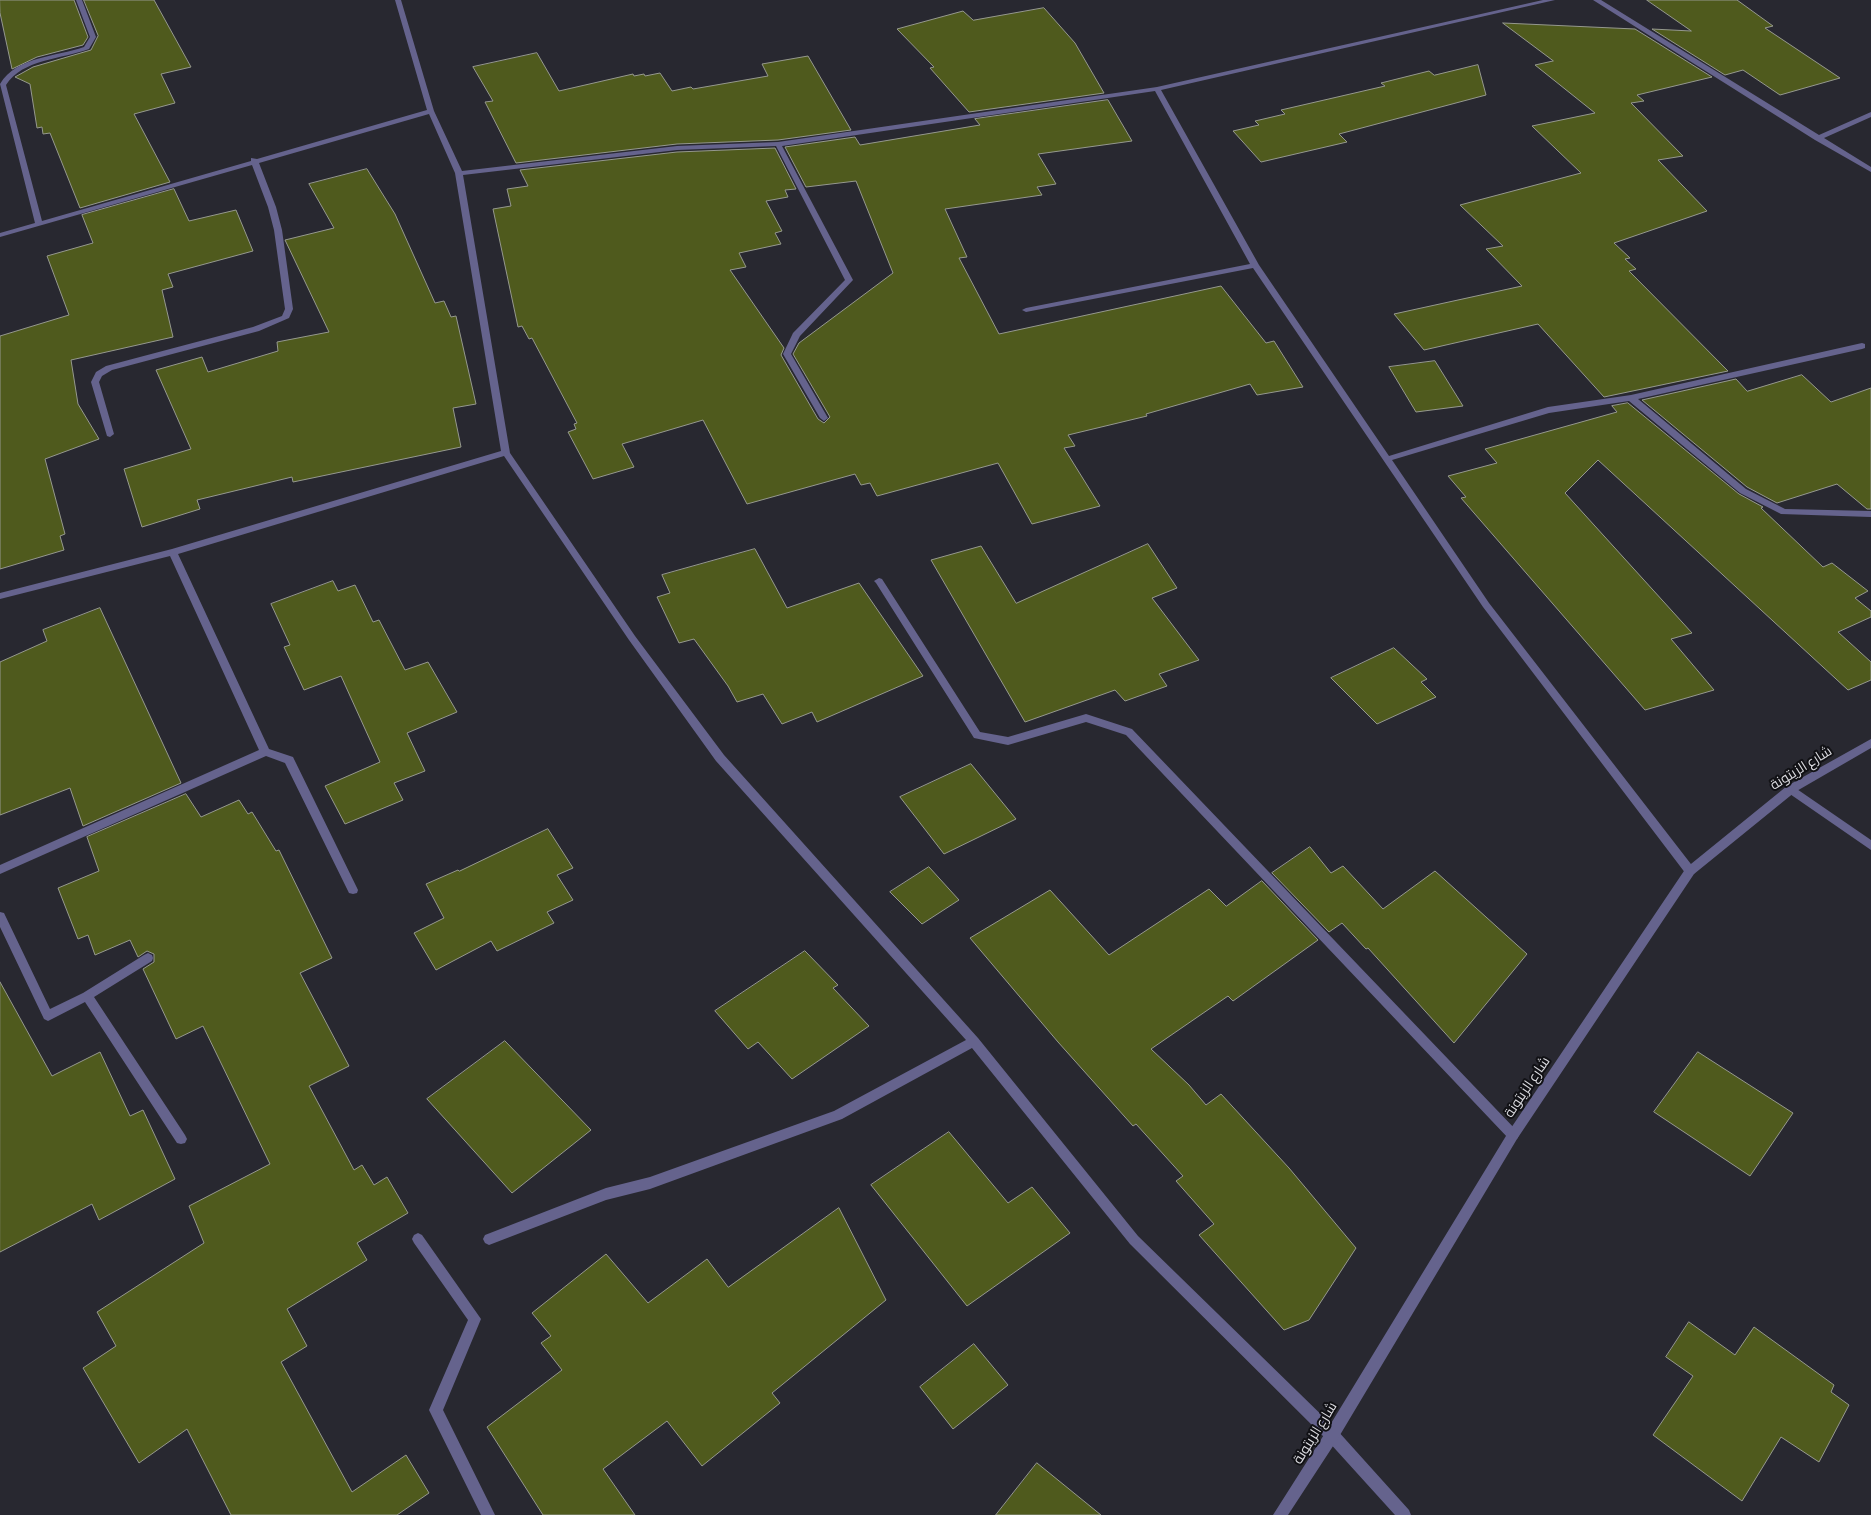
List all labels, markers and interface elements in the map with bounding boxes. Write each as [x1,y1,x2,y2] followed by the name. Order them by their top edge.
[1767,742,1835,794] street label: شارع الزيتونة
[1501,1053,1553,1121] street label: شارع الزيتونة
[1289,1399,1341,1467] street label: شارع الزيتونة

